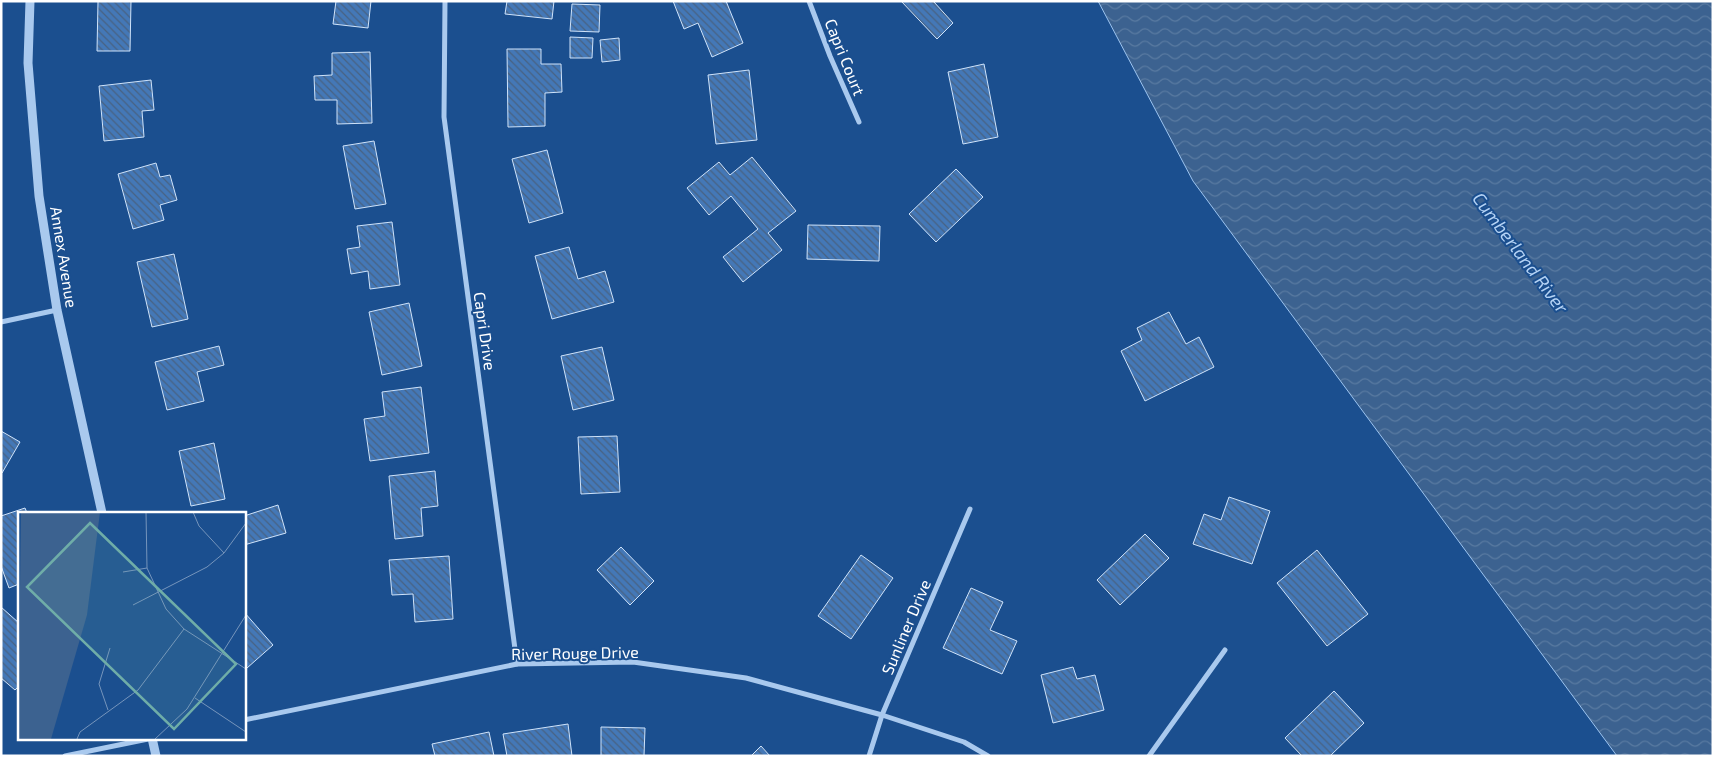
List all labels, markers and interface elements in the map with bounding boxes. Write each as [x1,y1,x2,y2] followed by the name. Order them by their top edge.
[821,16,869,98] street label: Capri Court
[1468,188,1574,318] water label: Cumberland River
[47,205,82,309] street label: Annex Avenue
[471,290,500,371] street label: Capri Drive
[18,512,245,740] inset map
[877,576,934,677] street label: Sunliner Drive
[511,642,639,663] street label: River Rouge Drive

